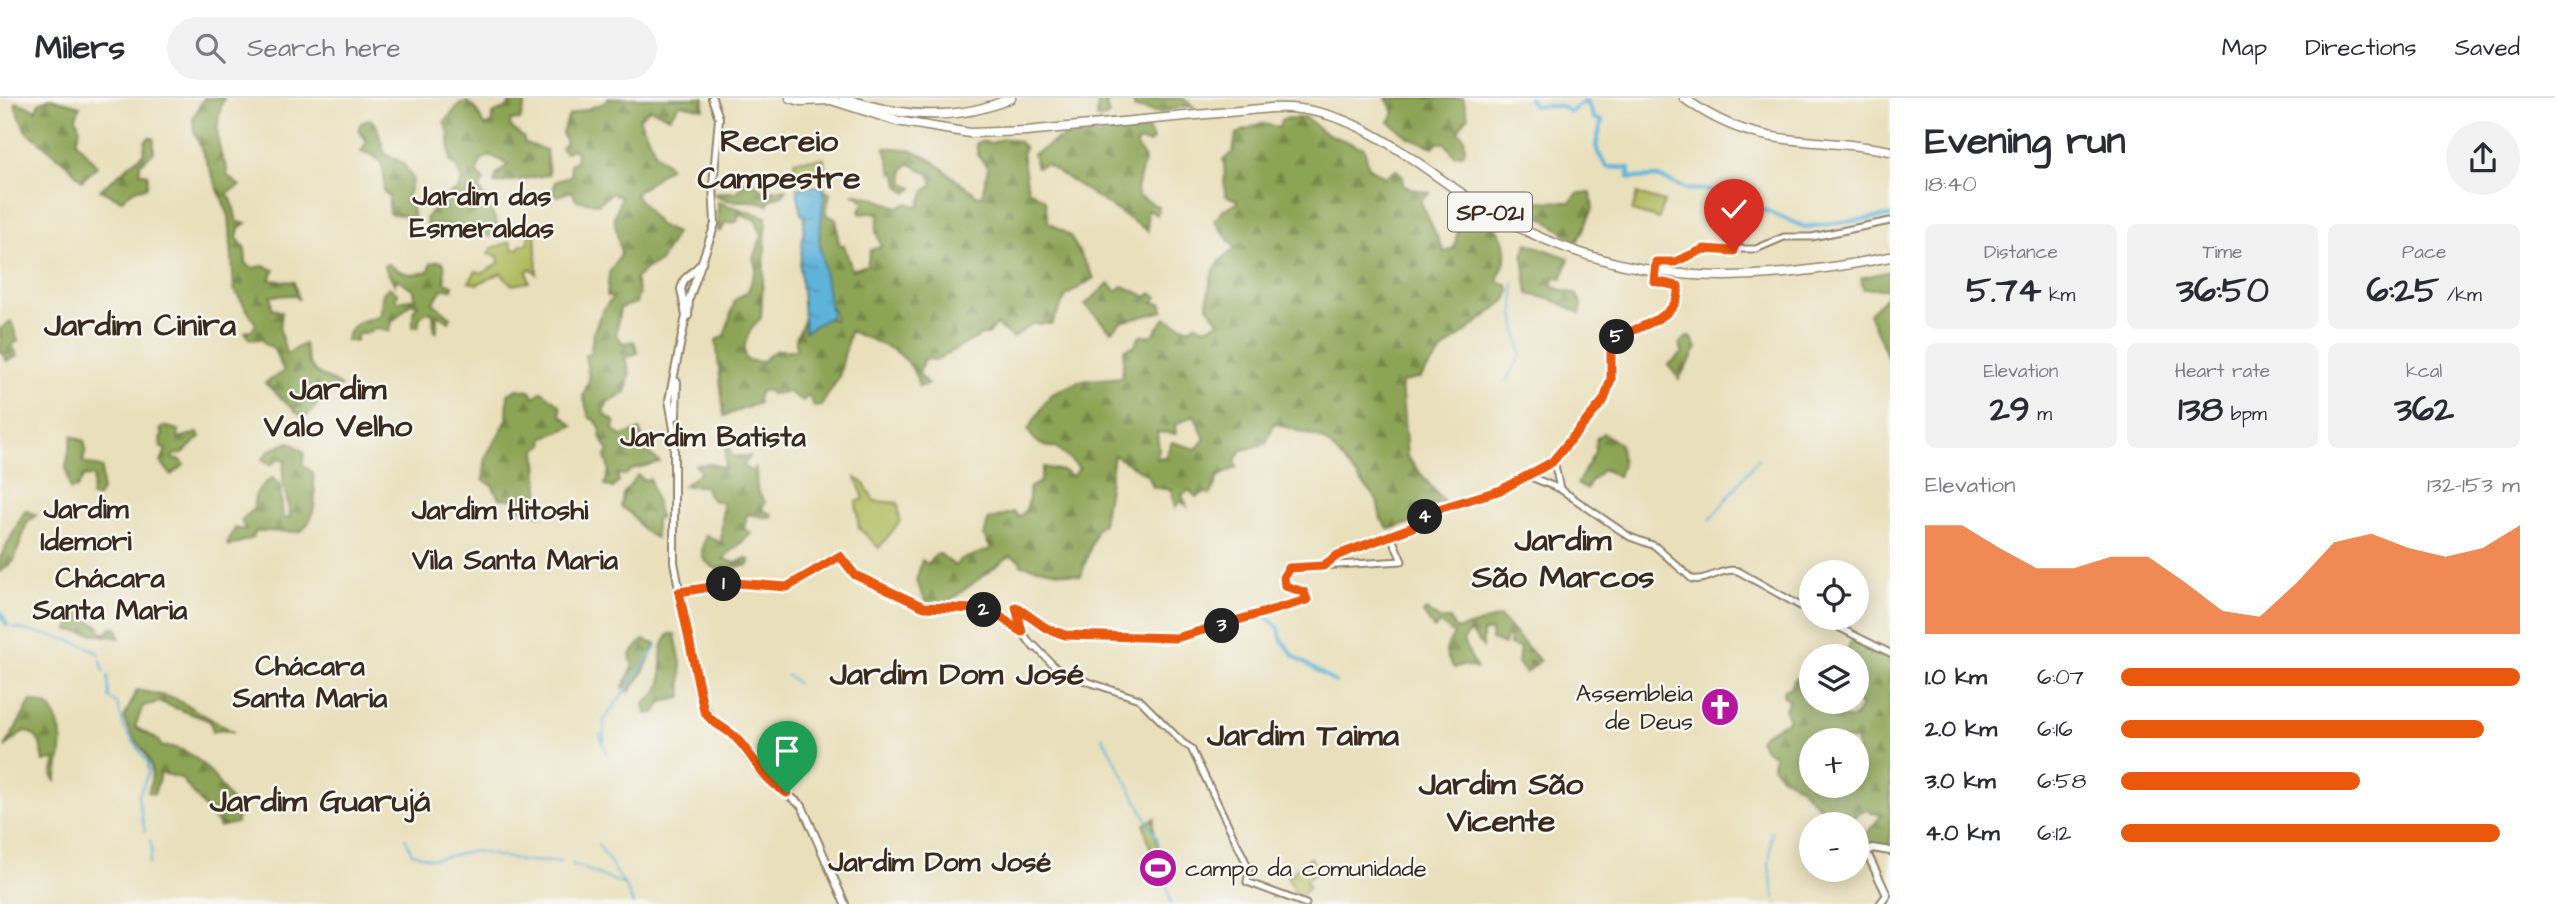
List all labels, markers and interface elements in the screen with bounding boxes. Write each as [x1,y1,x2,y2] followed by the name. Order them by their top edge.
[167,17,657,80] search box
[35,25,125,71] text: Milers
[191,29,229,67] icon: search
[247,30,401,66] text: Search here
[2222,31,2267,65] text: Map
[2305,31,2417,65] text: Directions
[2455,31,2520,65] text: Saved
[1925,116,2126,168] text: Evening run
[698,119,860,201] district label: Recreio Campestre
[2446,121,2520,195] button: share
[1925,168,1977,200] text: 18:40
[410,177,554,248] district label: Jardim das Esmeraldas
[1704,179,1764,251] pin
[1715,190,1753,228] icon: check
[1448,192,1532,232] road number: SP-021
[1984,239,2058,266] text: Distance
[2203,239,2242,266] text: Time
[2402,239,2446,266] text: Pace
[1966,266,2041,315] text: 5.74
[2176,266,2269,315] text: 36:50
[2367,266,2439,315] text: 6:25
[2041,282,2075,309] text: km
[2439,282,2482,309] text: /km
[43,303,237,348] district label: Jardim Cinira
[1600,320,1634,354] pin: 5
[1610,323,1623,350] text: 5
[1983,358,2058,385] text: Elevation
[2175,358,2270,385] text: Heart rate
[2406,358,2442,385] text: kcal
[263,367,413,449] district label: Jardim Valo Velho
[1990,385,2030,434] text: 29
[2178,385,2223,434] text: 138
[2394,385,2454,434] text: 362
[2030,401,2052,428] text: m
[2223,401,2267,428] text: bpm
[619,418,806,457] district label: Jardim Batista
[1925,469,2016,501] text: Elevation
[2427,469,2520,501] text: 132–153 m
[41,490,132,561] district label: Jardim Idemori
[411,491,589,530] district label: Jardim Hitoshi
[1408,500,1442,534] pin: 4
[1418,503,1431,530] text: 4
[1471,518,1654,600] district label: Jardim São Marcos
[411,541,619,580] district label: Vila Santa Maria
[32,559,188,630] district label: Chácara Santa Maria
[1799,560,1869,882] map controls
[1799,560,1869,630] button: locate
[706,566,742,602] pin: 1
[722,570,725,597] text: 1
[967,592,1002,628] pin: 2
[978,596,989,623] text: 2
[1204,608,1240,644] pin: 3
[1217,612,1226,639] text: 3
[1799,644,1869,714] button: layers
[232,647,388,718] district label: Chácara Santa Maria
[829,652,1084,697] district label: Jardim Dom José
[1925,661,1987,693] text: 1.0 km
[2037,661,2084,693] text: 6:07
[1576,677,1693,739] place label: Assembleia de Deus
[1699,686,1741,728] church icon: Assembleia de Deus
[1206,713,1400,758] district label: Jardim Taima
[1925,713,1997,745] text: 2.0 km
[2037,713,2073,745] text: 6:16
[757,721,817,793] pin
[1799,728,1869,798] button: +
[768,732,806,770] icon: arrive
[1418,762,1584,844] district label: Jardim São Vicente
[1925,765,1996,797] text: 3.0 km
[2037,765,2086,797] text: 6:58
[209,779,431,824] district label: Jardim Guarujá
[1799,812,1869,882] button: −
[1925,817,2000,849] text: 4.0 km
[2037,817,2071,849] text: 6:12
[828,843,1051,882] district label: Jardim Dom José
[1137,847,1179,889] sports icon: campo da comunidade
[1185,852,1427,886] place label: campo da comunidade

